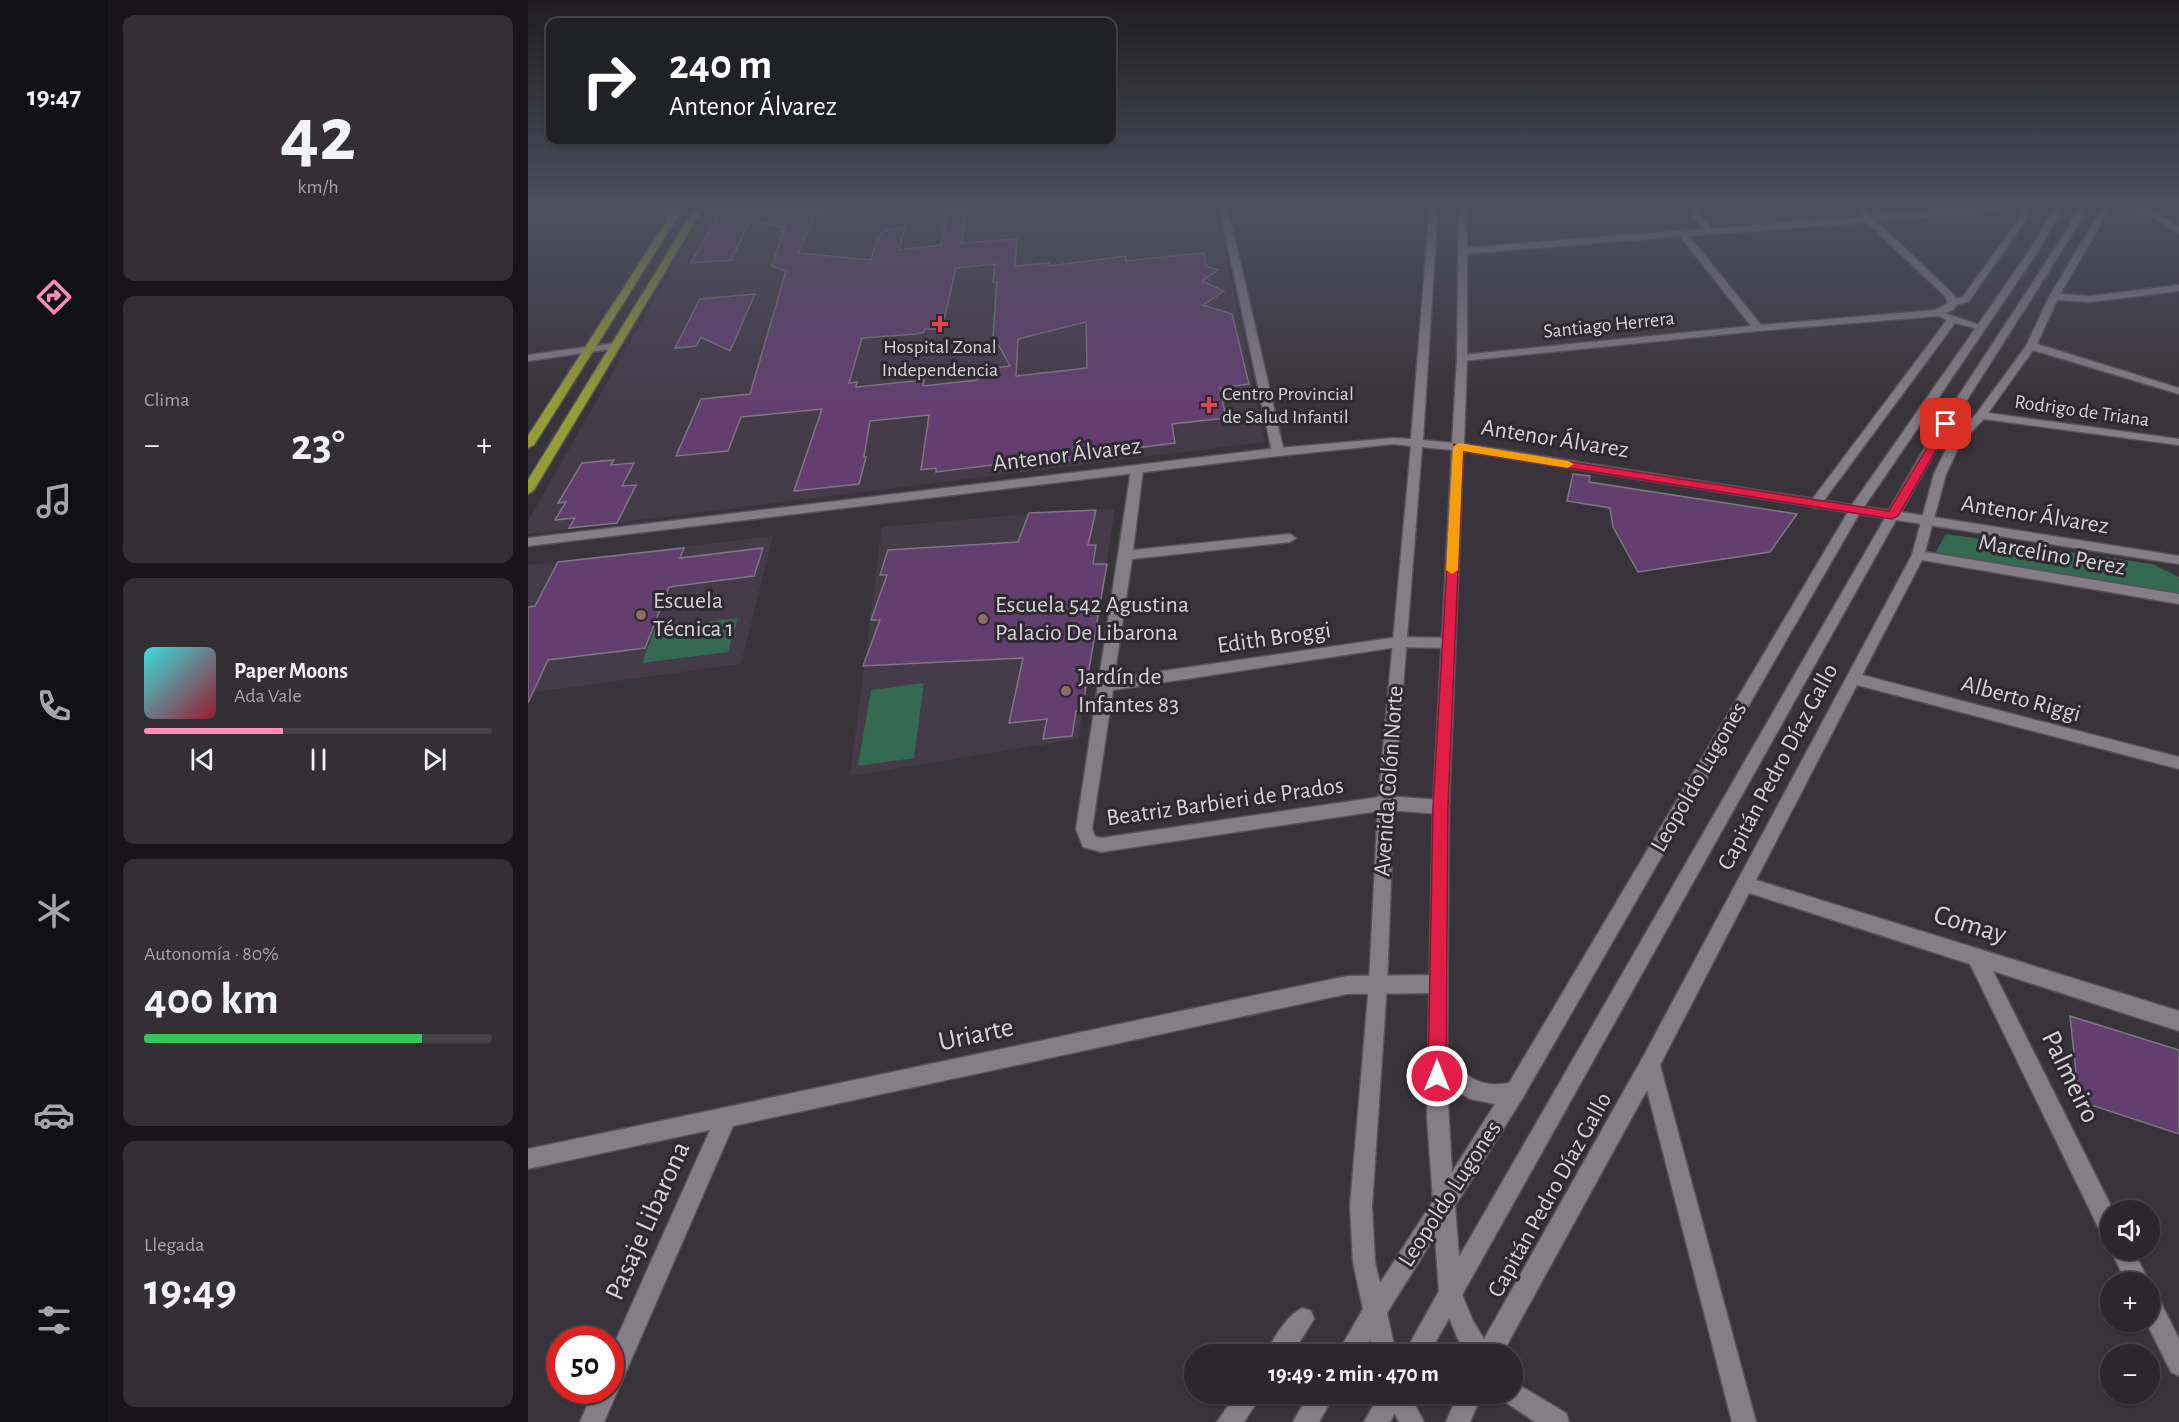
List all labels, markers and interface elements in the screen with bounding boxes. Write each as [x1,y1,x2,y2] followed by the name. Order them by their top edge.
[570,42,648,120] icon: right
[669,44,772,86] text: 240 m
[27,83,81,110] text: 19:47
[669,93,837,120] text: Antenor Álvarez
[280,97,356,175] text: 42
[297,177,339,197] text: km/h
[33,276,75,318] icon: directions
[1542,308,1676,342] street label: Santiago Herrera
[931,315,949,333] marker: Hospital Zonal Independencia
[882,337,998,380] place label: Hospital Zonal Independencia
[1222,384,1354,427] place label: Centro Provincial de Salud Infantil
[144,390,189,410] text: Clima
[2013,392,2151,430] street label: Rodrigo de Triana
[1200,396,1218,414] marker: Centro Provincial de Salud Infantil
[1920,398,1971,449] pin
[1929,407,1962,440] icon: arrive
[1479,414,1631,463] street label: Antenor Álvarez
[291,423,345,468] text: 23°
[144,429,160,462] text: −
[476,429,492,462] text: +
[991,432,1143,476] street label: Antenor Álvarez
[33,480,75,522] icon: music
[1959,490,2111,539] street label: Antenor Álvarez
[1977,530,2127,580] street label: Marcelino Perez
[653,589,734,641] place label: Escuela Técnica 1
[995,593,1189,645] place label: Escuela 542 Agustina Palacio De Libarona
[634,608,648,622] marker: Escuela Técnica 1
[976,612,990,626] marker: Escuela 542 Agustina Palacio De Libarona
[1216,618,1332,658] street label: Edith Broggi
[234,660,348,682] text: Paper Moons
[1713,660,1843,874] street label: Capitán Pedro Díaz Gallo
[1078,665,1179,717] place label: Jardín de Infantes 83
[1959,672,2083,726] street label: Alberto Riggi
[1059,684,1073,698] marker: Jardín de Infantes 83
[33,685,75,727] icon: phone
[1370,685,1408,877] street label: Avenida Colón Norte
[234,686,302,706] text: Ada Vale
[1647,698,1751,856] street label: Leopoldo Lugones
[186,743,219,776] icon: previous
[302,743,335,776] icon: pause
[418,743,451,776] icon: next
[1105,773,1345,831] street label: Beatriz Barbieri de Prados
[33,890,75,932] icon: climate
[1930,901,2010,949] street label: Comay
[144,944,279,964] text: Autonomía · 80%
[144,977,279,1022] text: 400 km
[936,1013,1016,1057] street label: Uriarte
[2036,1027,2104,1127] street label: Palmeiro
[1405,1044,1469,1108] position arrow
[1484,1089,1616,1301] street label: Capitán Pedro Díaz Gallo
[33,1094,75,1136] icon: car
[1394,1117,1506,1271] street label: Leopoldo Lugones
[601,1137,695,1305] street label: Pasaje Libarona
[2100,1200,2160,1404] map controls
[2100,1200,2160,1260] button: sound
[144,1235,205,1255] text: Llegada
[144,1268,237,1313] text: 19:49
[2100,1272,2160,1332] button: +
[33,1299,75,1341] icon: filters
[546,1326,624,1404] speed limit sign: 50
[2100,1344,2160,1404] button: −
[1268,1363,1439,1385] text: 19:49 · 2 min · 470 m

